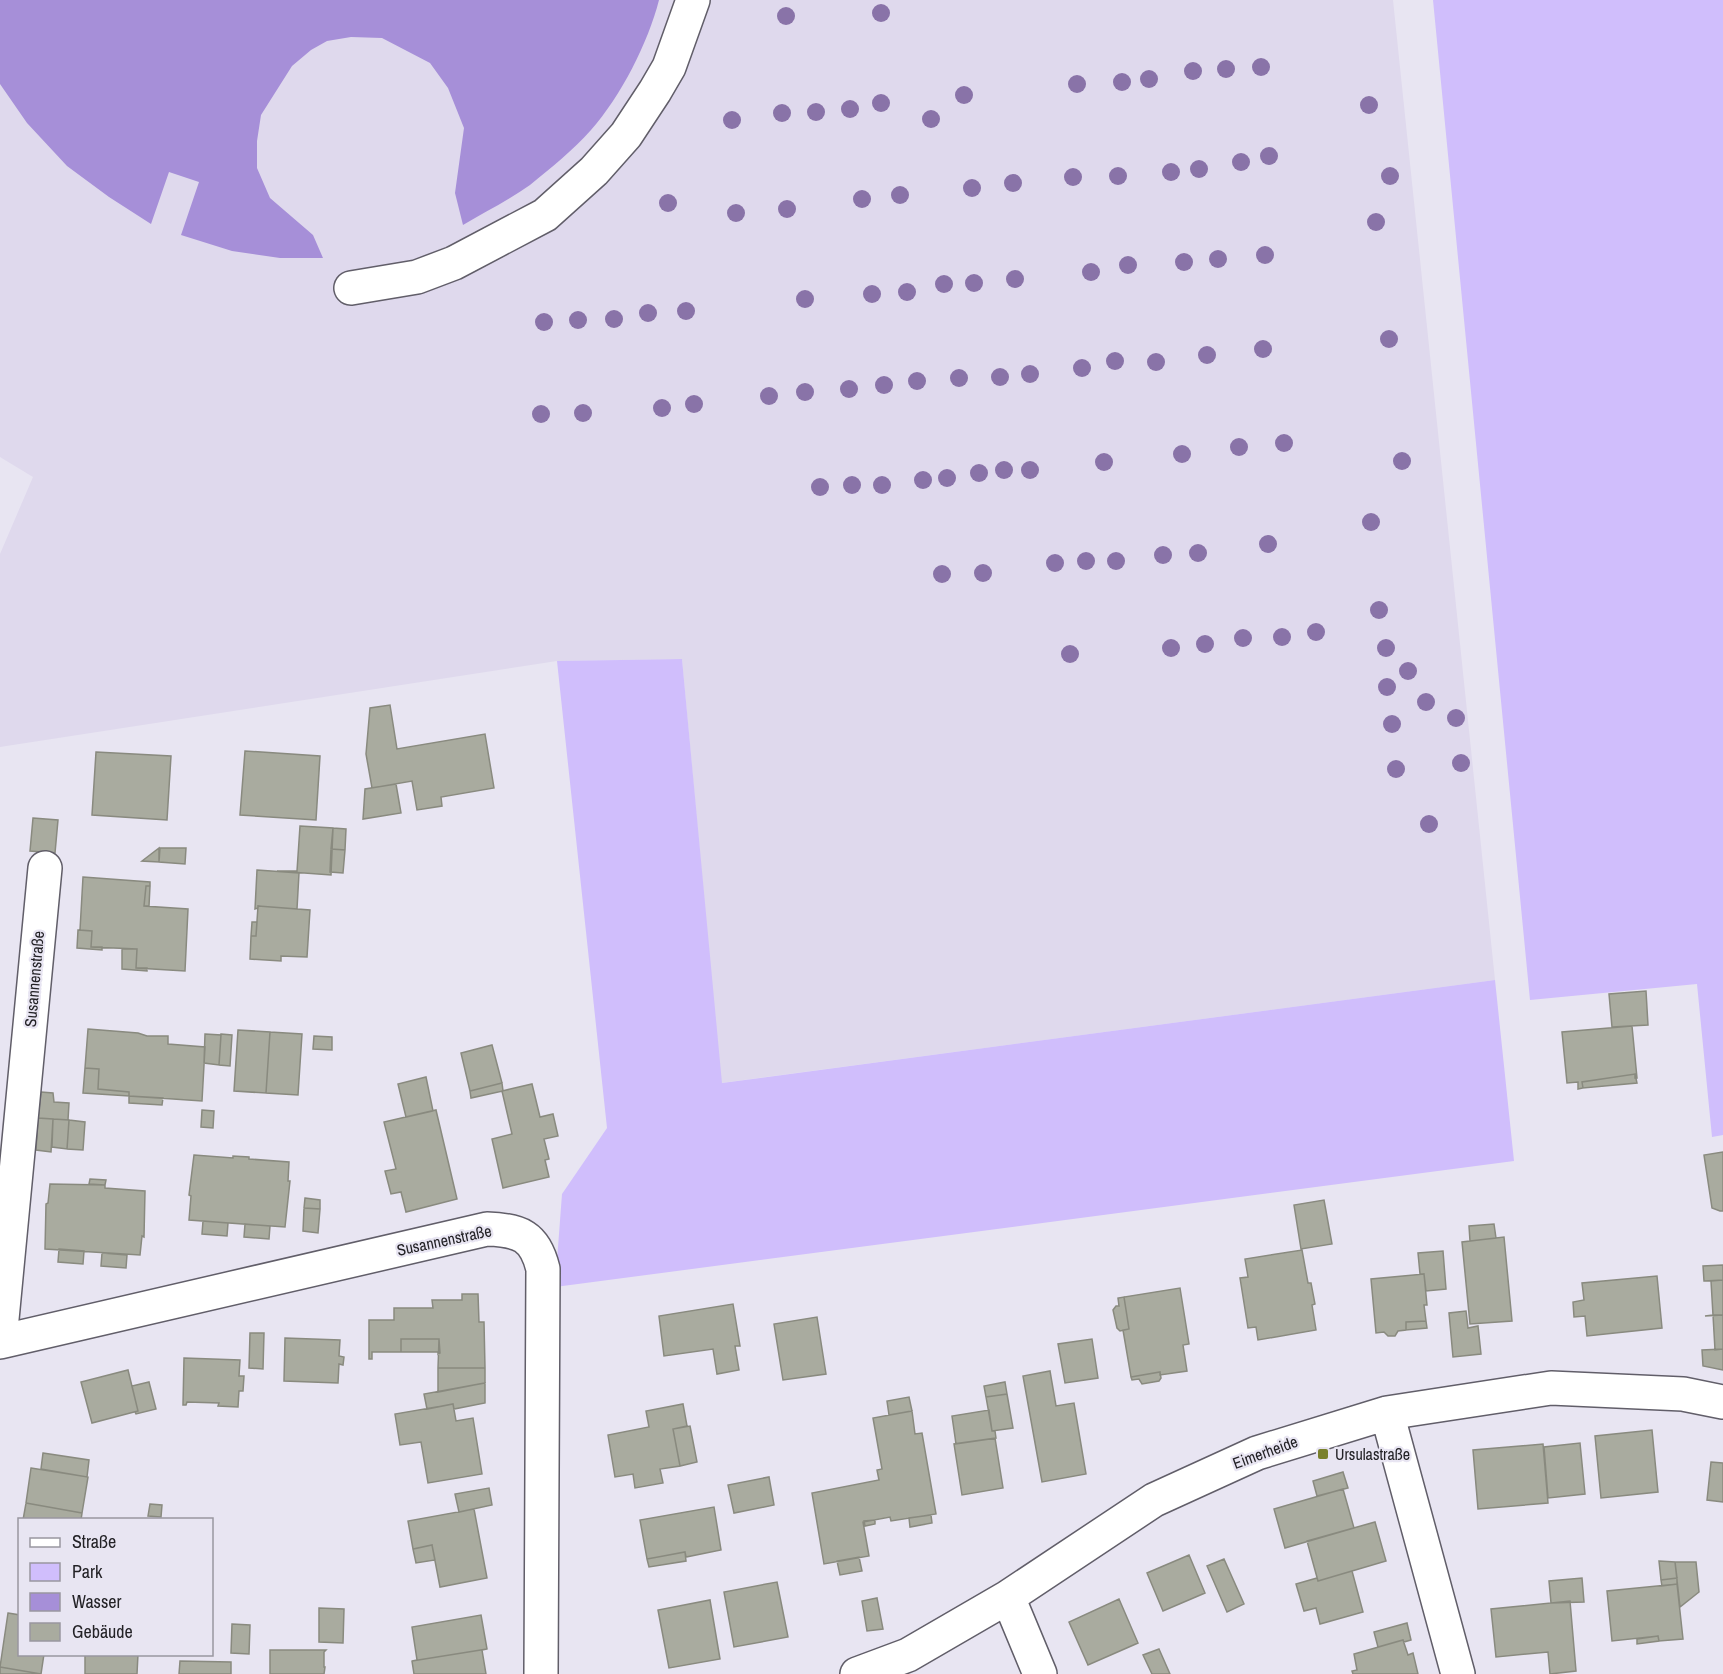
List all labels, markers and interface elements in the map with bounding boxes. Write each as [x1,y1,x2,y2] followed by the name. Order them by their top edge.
[19,930,49,1028] street label: Susannenstraße
[395,1219,493,1261] street label: Susannenstraße
[1229,1430,1301,1474] street label: Eimerheide
[1335,1443,1410,1465] place label: Ursulastraße
[1316,1447,1330,1461] marker: Ursulastraße
[18,1518,213,1656] legend
[72,1529,116,1554] text: Straße
[72,1559,103,1584] text: Park
[72,1589,122,1614] text: Wasser
[72,1619,133,1644] text: Gebäude

